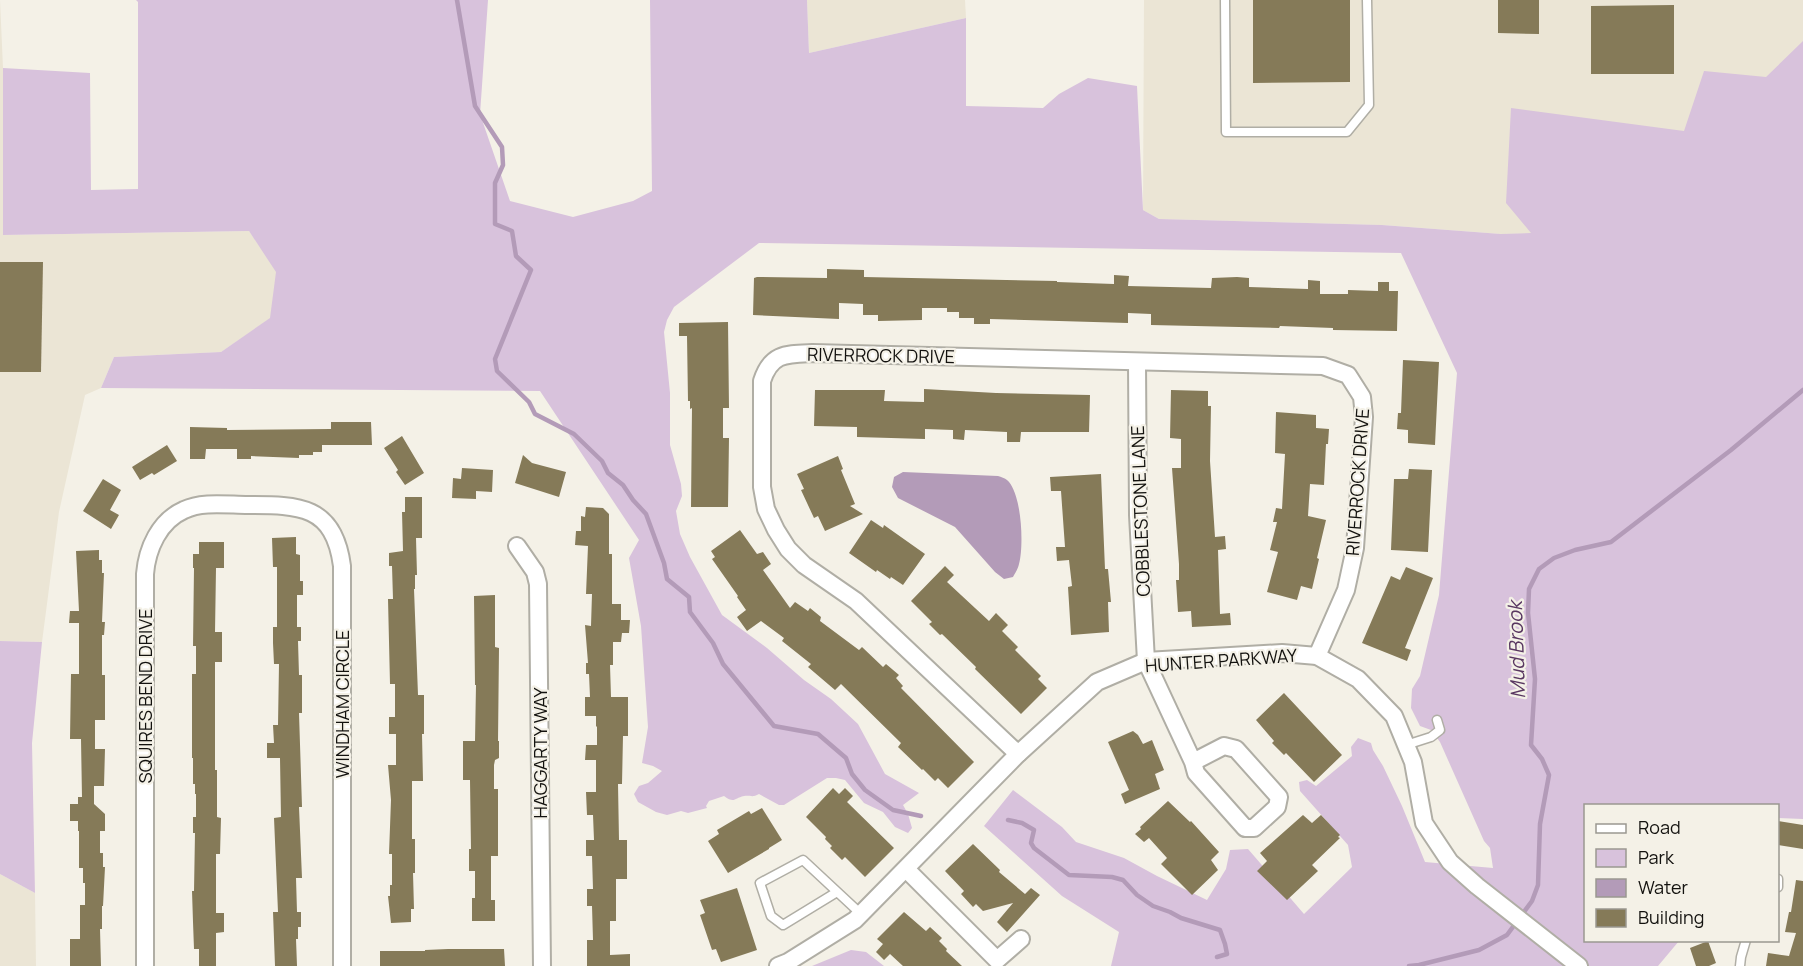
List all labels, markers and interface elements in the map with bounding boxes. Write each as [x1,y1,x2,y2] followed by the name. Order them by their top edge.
[807,342,955,368] street label: RIVERROCK DRIVE
[1340,407,1374,557] street label: RIVERROCK DRIVE
[1125,425,1155,597] street label: COBBLESTONE LANE
[1501,598,1531,699] water label: Mud Brook
[133,609,157,783] street label: SQUIRES BEND DRIVE
[330,630,354,778] street label: WINDHAM CIRCLE
[1144,643,1299,677] street label: HUNTER PARKWAY
[528,686,552,819] street label: HAGGARTY WAY
[1584,804,1779,942] legend
[1638,815,1681,839] text: Road
[1638,845,1675,869] text: Park
[1638,875,1688,899] text: Water
[1638,905,1704,929] text: Building

